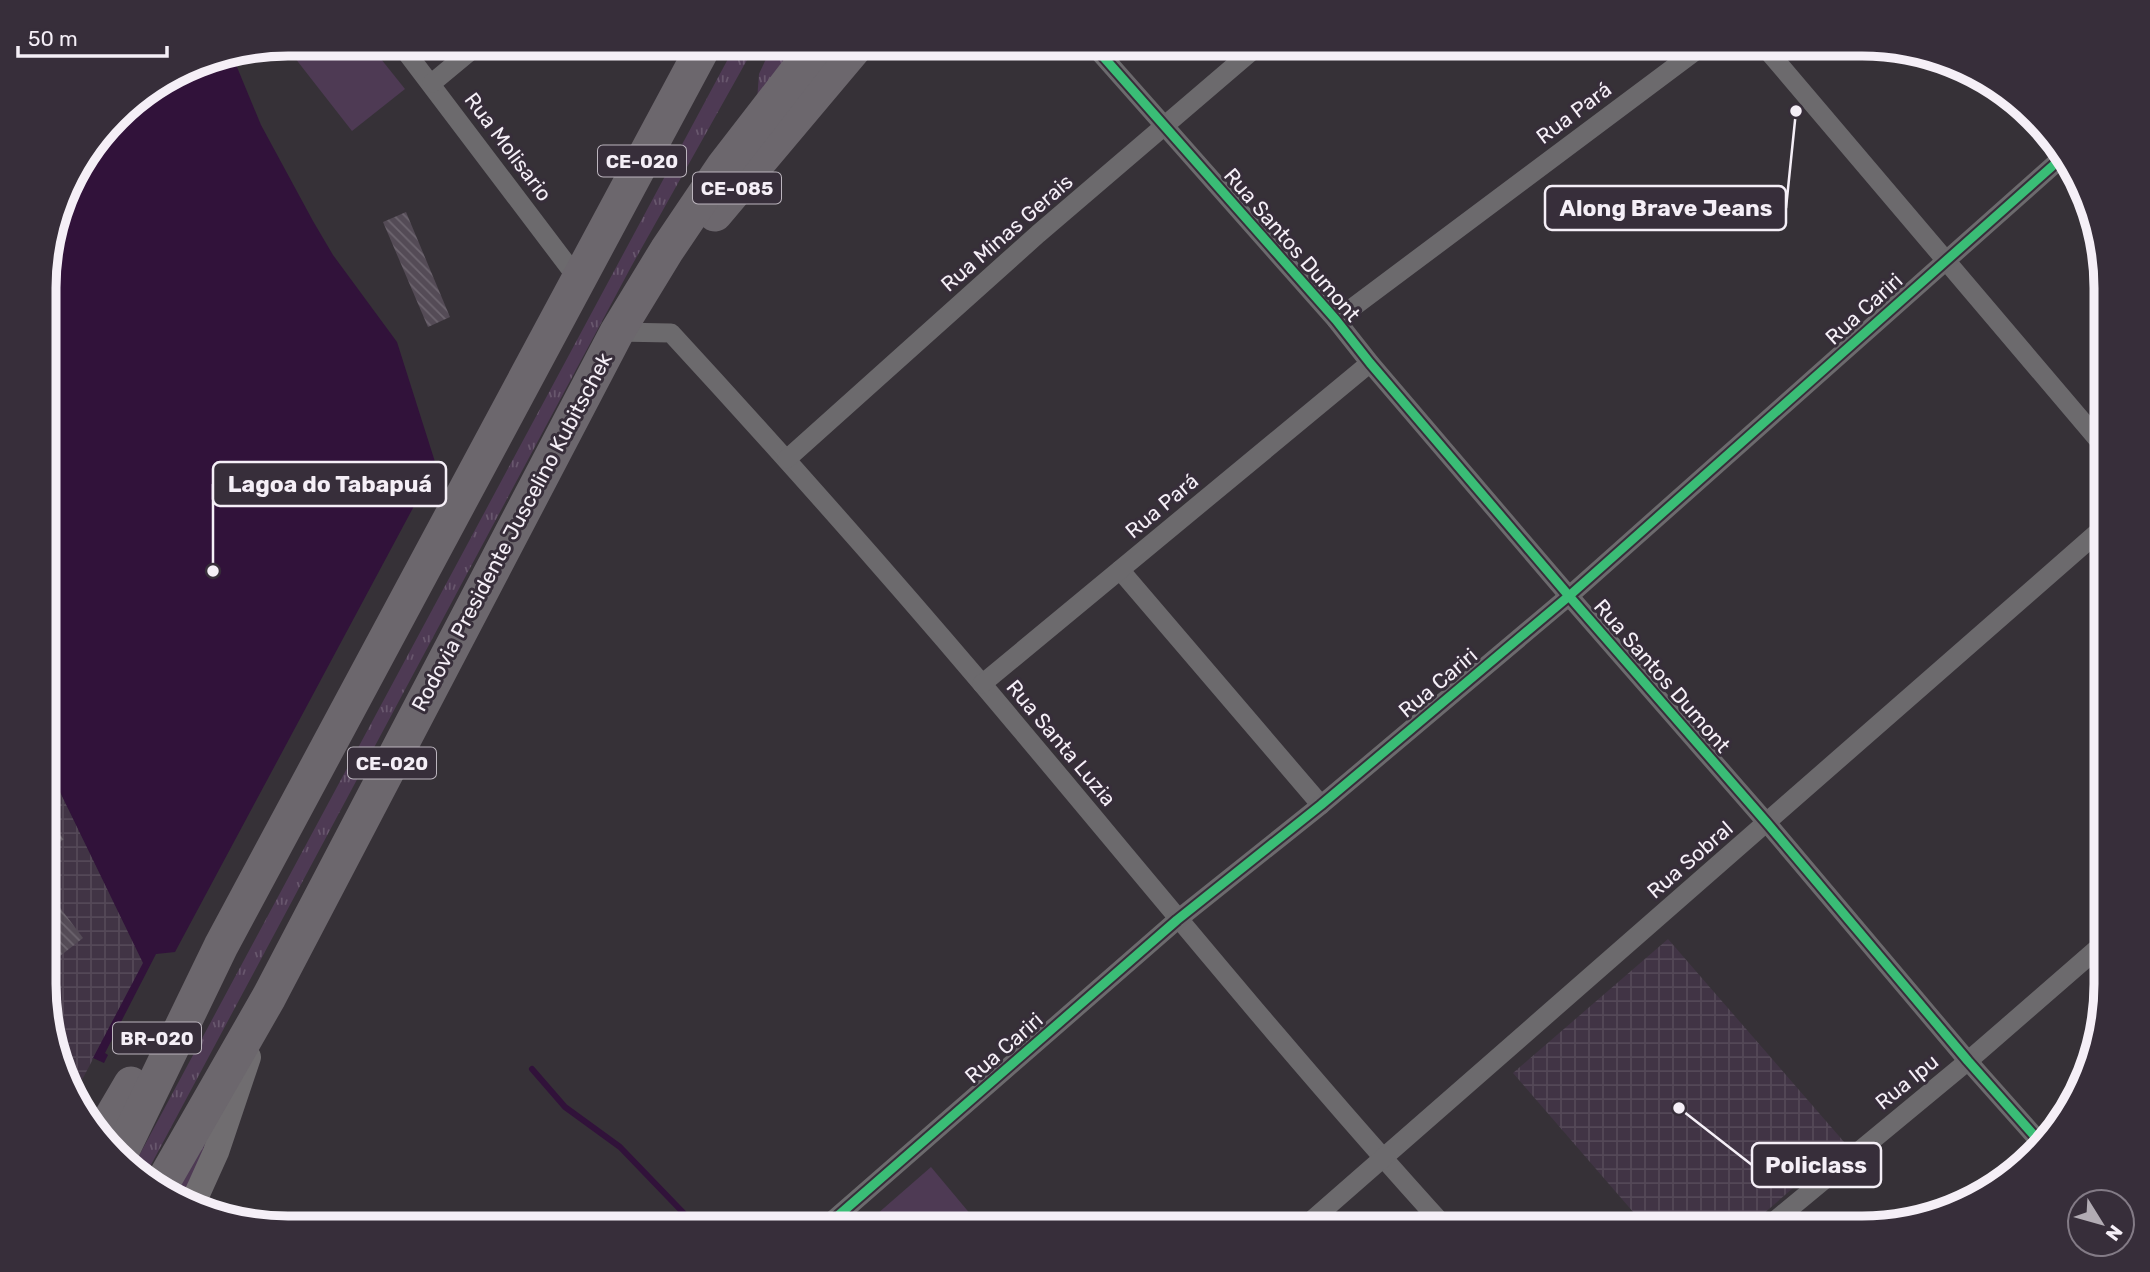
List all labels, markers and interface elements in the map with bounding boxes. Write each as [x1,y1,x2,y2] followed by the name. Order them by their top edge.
[18,14,166,58] scale bar
[28,26,78,51] text: 50 m
[1531,76,1616,149] street label: Rua Pará
[459,87,557,206] street label: Rua Molisario
[598,146,686,176] road number: CE-020
[1219,163,1366,326] street label: Rua Santos Dumont
[936,169,1078,297] street label: Rua Minas Gerais
[693,172,781,204] road number: CE-085
[1545,186,1786,230] callout: Along Brave Jeans
[1560,194,1773,222] text: Along Brave Jeans
[1820,268,1907,350] street label: Rua Cariri
[406,348,617,715] street label: Rodovia Presidente Juscelino Kubitschek
[213,462,446,506] callout: Lagoa do Tabapuá
[1120,468,1203,543] street label: Rua Pará
[228,470,432,498] text: Lagoa do Tabapuá
[1589,594,1736,757] street label: Rua Santos Dumont
[1393,643,1482,723] street label: Rua Cariri
[1001,675,1121,811] street label: Rua Santa Luzia
[348,748,436,778] road number: CE-020
[1642,816,1738,904] street label: Rua Sobral
[960,1007,1048,1088] street label: Rua Cariri
[113,1022,201,1054] road number: BR-020
[1870,1049,1943,1115] street label: Rua Ipu
[1752,1143,1881,1187] callout: Policlass
[1765,1151,1867,1179] text: Policlass
[2066,1188,2136,1258] north arrow
[2101,1221,2127,1245] text: N

